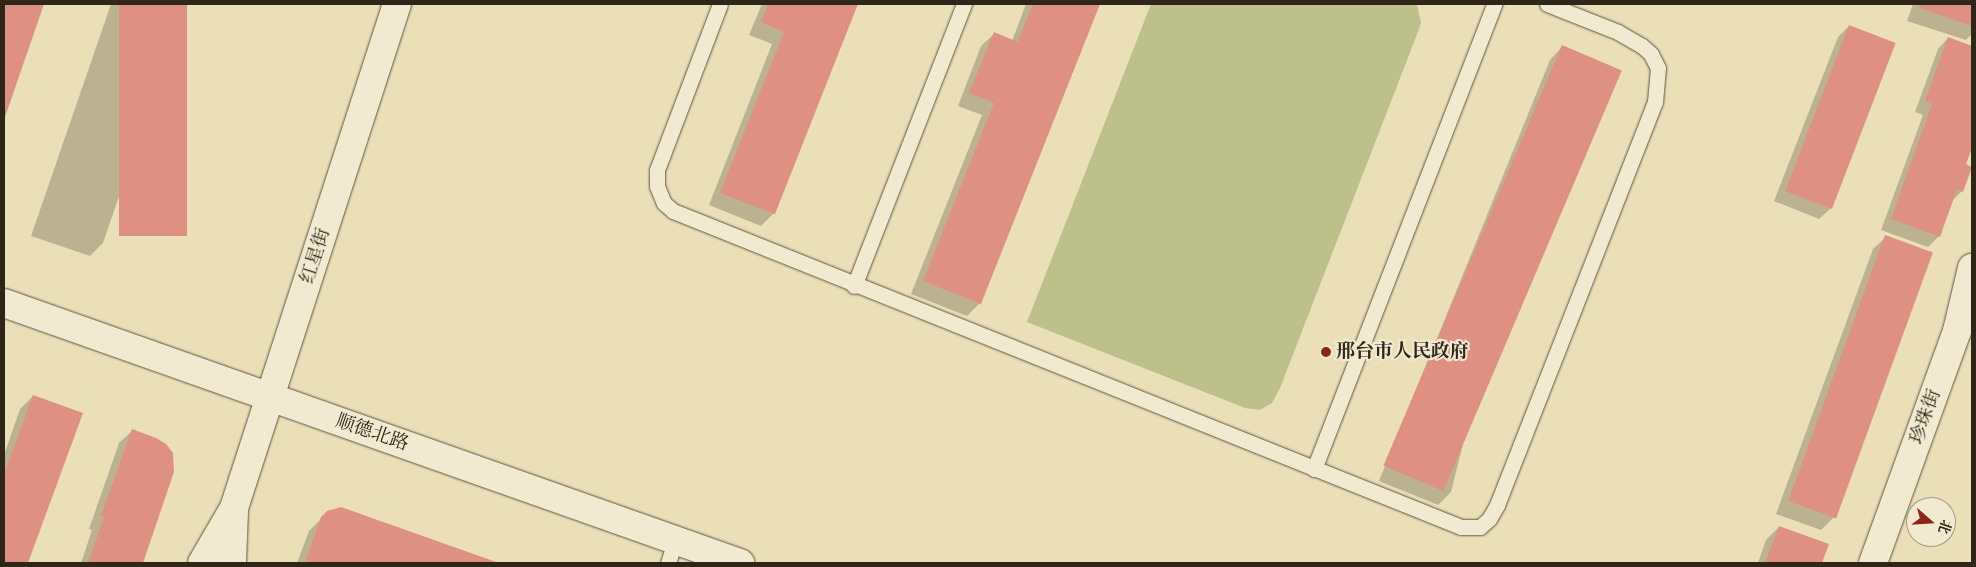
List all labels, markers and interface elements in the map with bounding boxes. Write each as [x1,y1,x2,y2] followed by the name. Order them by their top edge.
[296,225,336,287] street label: 红星街
[1336,341,1469,363] place label: 邢台市人民政府
[1320,346,1332,358] marker: 邢台市人民政府
[1906,386,1946,448] street label: 珍珠街
[332,410,412,456] street label: 顺德北路
[1906,497,1956,547] north arrow
[1933,517,1955,536] text: 北

